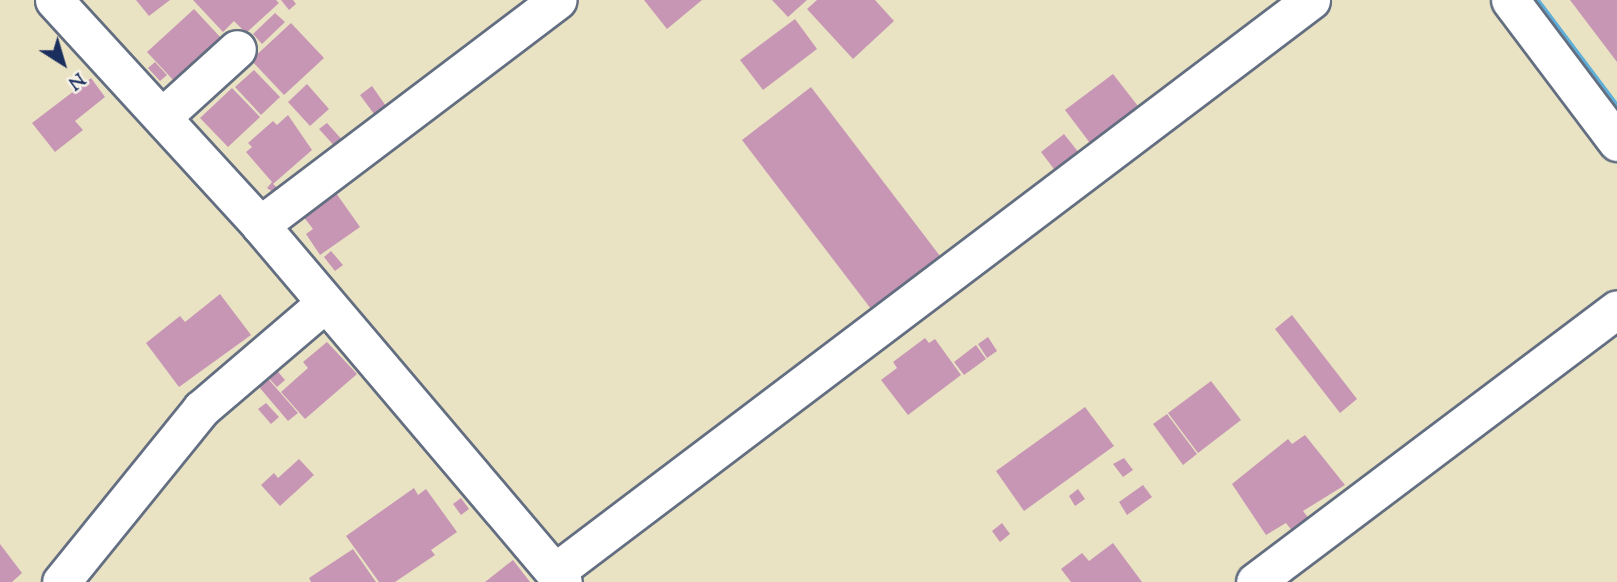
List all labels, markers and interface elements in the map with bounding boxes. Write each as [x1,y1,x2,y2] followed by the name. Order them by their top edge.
[28,28,98,98] north arrow
[62,65,90,96] text: N

